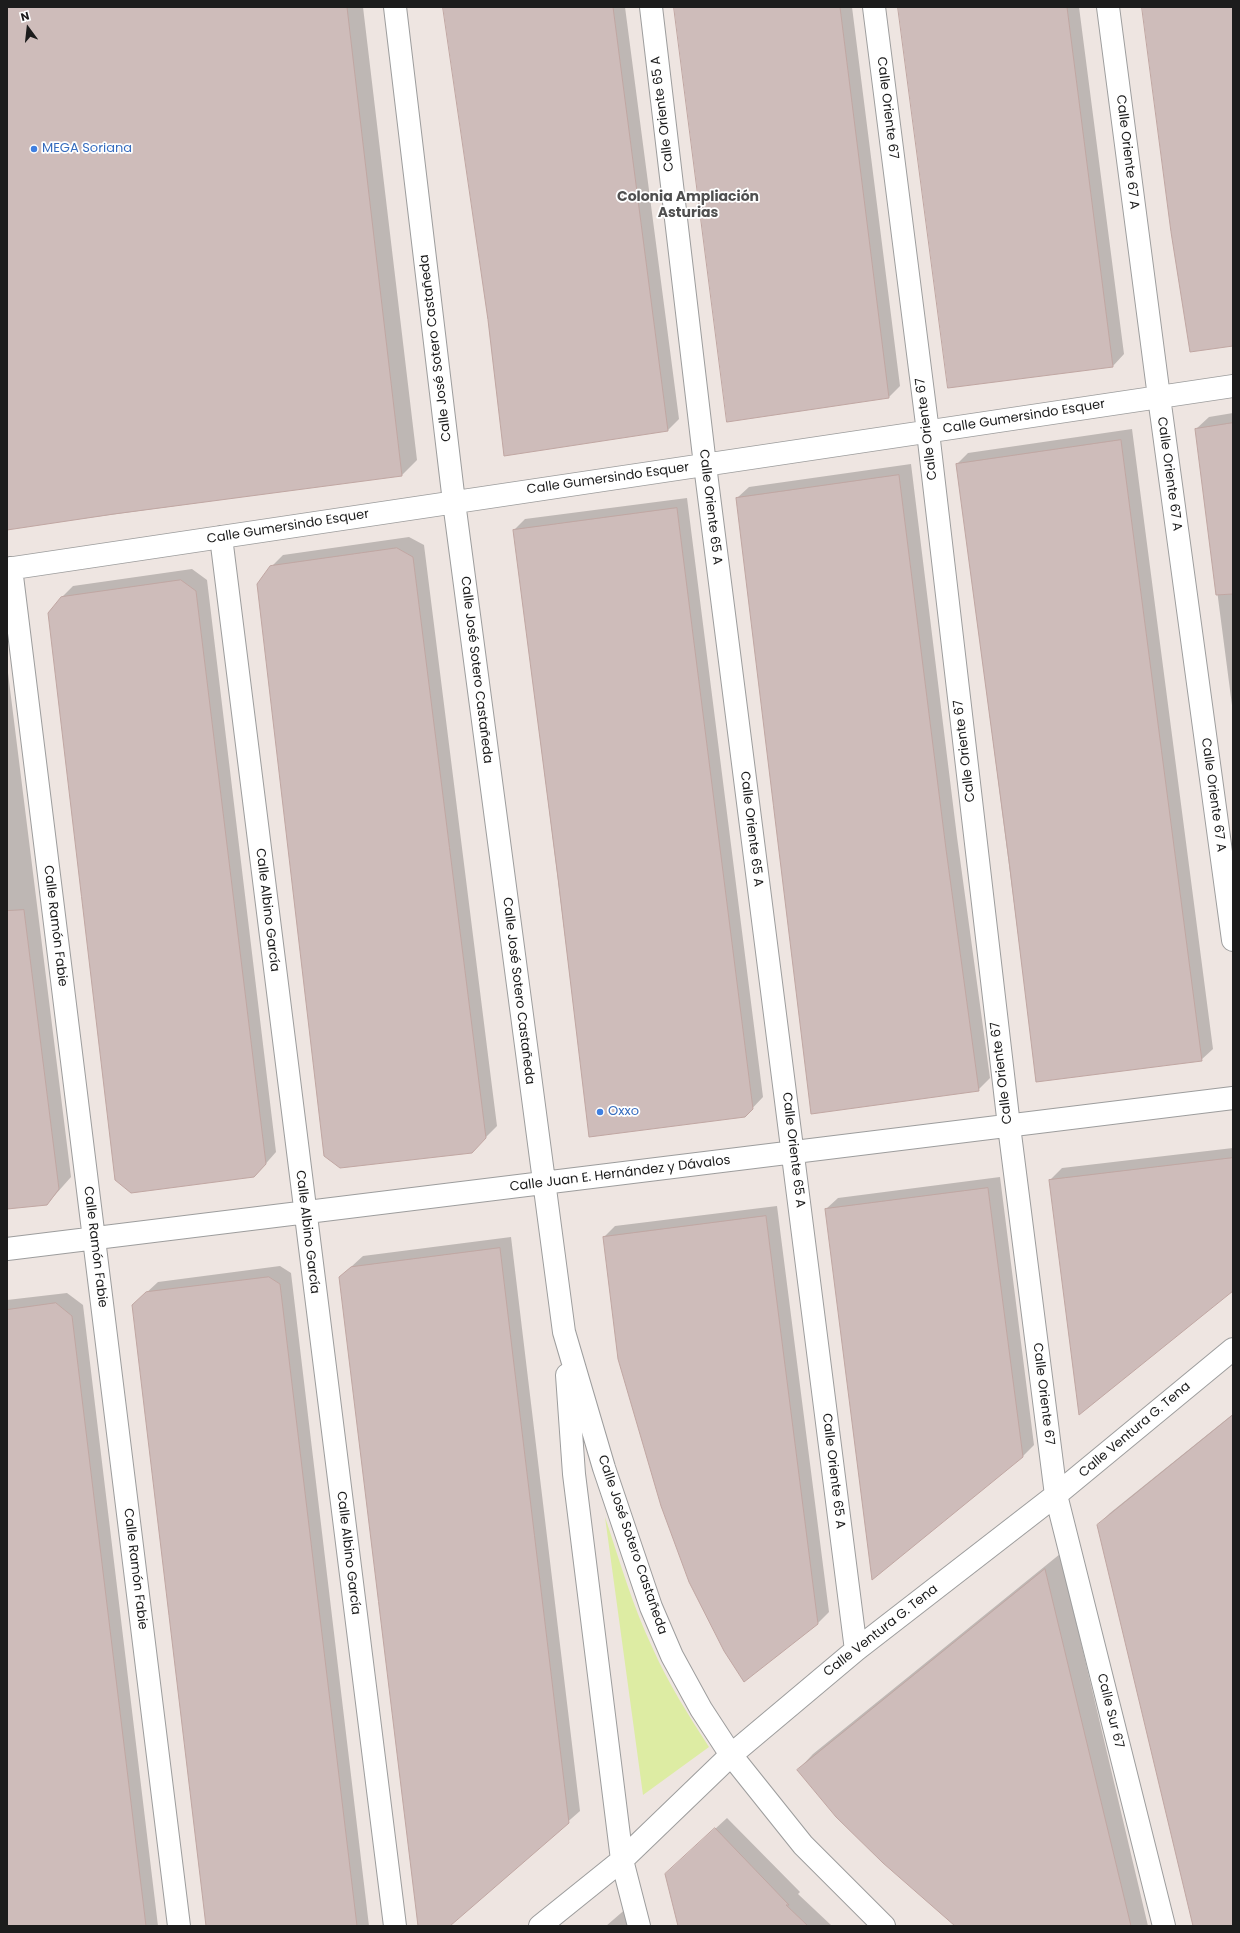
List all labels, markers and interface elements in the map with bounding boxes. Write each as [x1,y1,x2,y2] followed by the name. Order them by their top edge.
[8,8,48,48] north arrow
[19,8,31,25] text: N
[648,55,678,173] street label: Calle Oriente 65 A
[873,56,901,160] street label: Calle Oriente 67
[1112,94,1142,210] street label: Calle Oriente 67 A
[42,141,132,157] place label: MEGA Soriana
[29,144,39,154] marker: MEGA Soriana
[617,189,759,222] district label: Colonia Ampliación Asturias
[417,253,455,443] street label: Calle José Sotero Castañeda
[913,377,941,481] street label: Calle Oriente 67
[942,396,1106,438] street label: Calle Gumersindo Esquer
[1153,416,1185,532] street label: Calle Oriente 67 A
[695,448,725,566] street label: Calle Oriente 65 A
[526,460,690,498] street label: Calle Gumersindo Esquer
[206,506,370,548] street label: Calle Gumersindo Esquer
[457,575,495,765] street label: Calle José Sotero Castañeda
[951,699,979,803] street label: Calle Oriente 67
[1197,737,1229,853] street label: Calle Oriente 67 A
[736,770,766,888] street label: Calle Oriente 65 A
[252,847,282,973] street label: Calle Albino García
[40,864,70,988] street label: Calle Ramón Fabie
[499,896,537,1086] street label: Calle José Sotero Castañeda
[988,1021,1016,1125] street label: Calle Oriente 67
[778,1091,808,1209] street label: Calle Oriente 65 A
[608,1104,639,1120] place label: Oxxo
[595,1107,605,1117] marker: Oxxo
[509,1153,731,1195] street label: Calle Juan E. Hernández y Dávalos
[292,1169,322,1295] street label: Calle Albino García
[80,1185,110,1309] street label: Calle Ramón Fabie
[1029,1342,1057,1446] street label: Calle Oriente 67
[1076,1379,1194,1481] street label: Calle Ventura G. Tena
[818,1412,848,1530] street label: Calle Oriente 65 A
[594,1453,670,1637] street label: Calle José Sotero Castañeda
[333,1490,363,1616] street label: Calle Albino García
[120,1507,150,1631] street label: Calle Ramón Fabie
[821,1582,941,1680] street label: Calle Ventura G. Tena
[1093,1672,1127,1750] street label: Calle Sur 67

